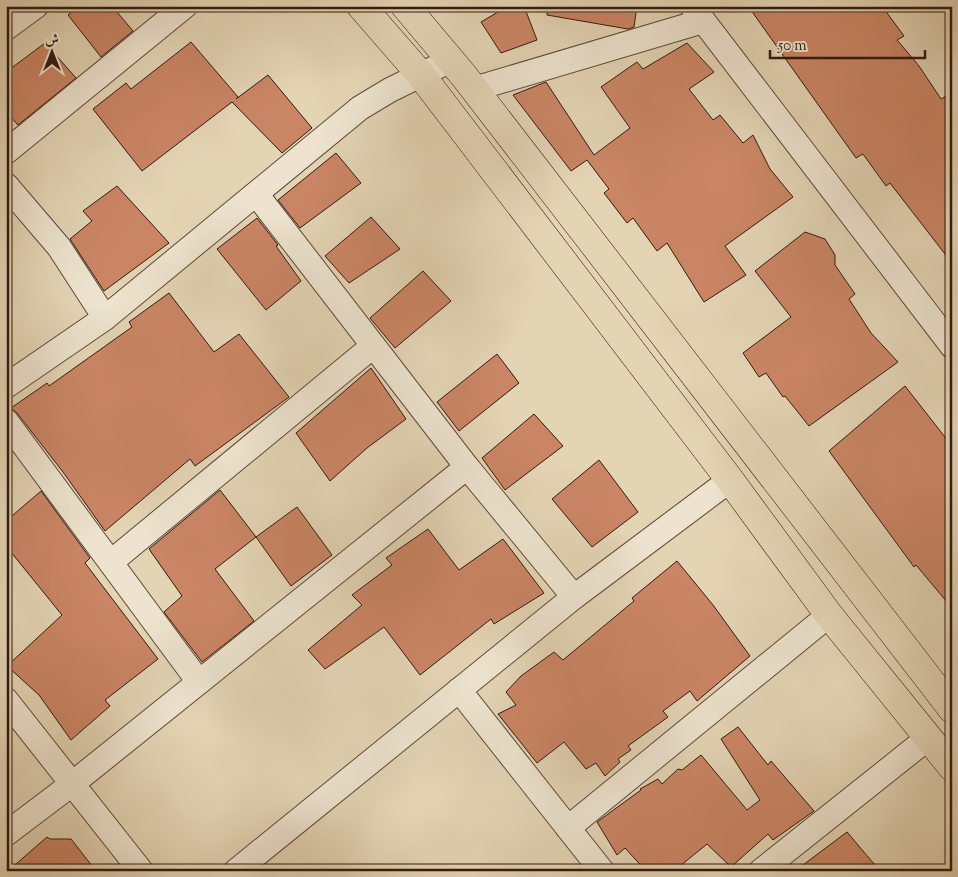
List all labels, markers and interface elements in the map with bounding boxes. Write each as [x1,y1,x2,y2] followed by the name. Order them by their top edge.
[28,28,78,78] north arrow
[770,28,926,60] scale bar
[45,31,59,51] text: ش
[777,36,807,57] text: 50 m

